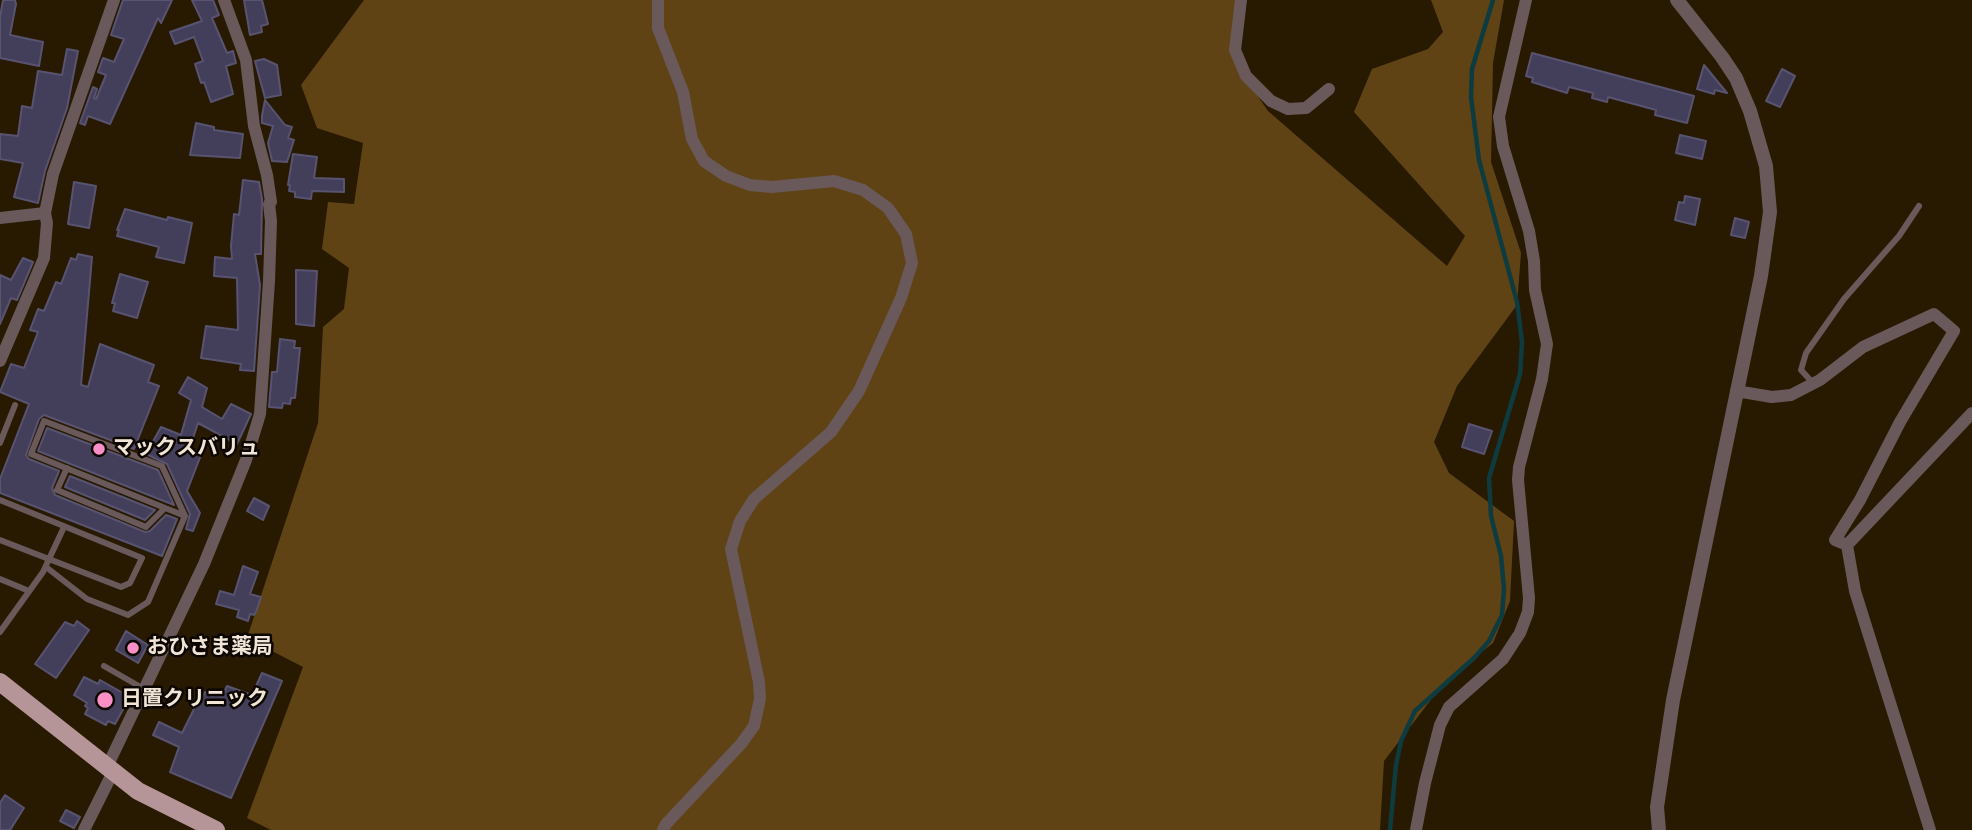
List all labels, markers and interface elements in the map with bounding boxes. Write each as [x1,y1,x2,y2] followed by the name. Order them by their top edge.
[113,436,260,462] place label: マックスバリュ
[91,441,107,457] marker: マックスバリュ
[147,635,273,661] place label: おひさま薬局
[125,640,141,656] marker: おひさま薬局
[121,687,268,713] place label: 日置クリニック
[95,690,115,710] marker: 日置クリニック

